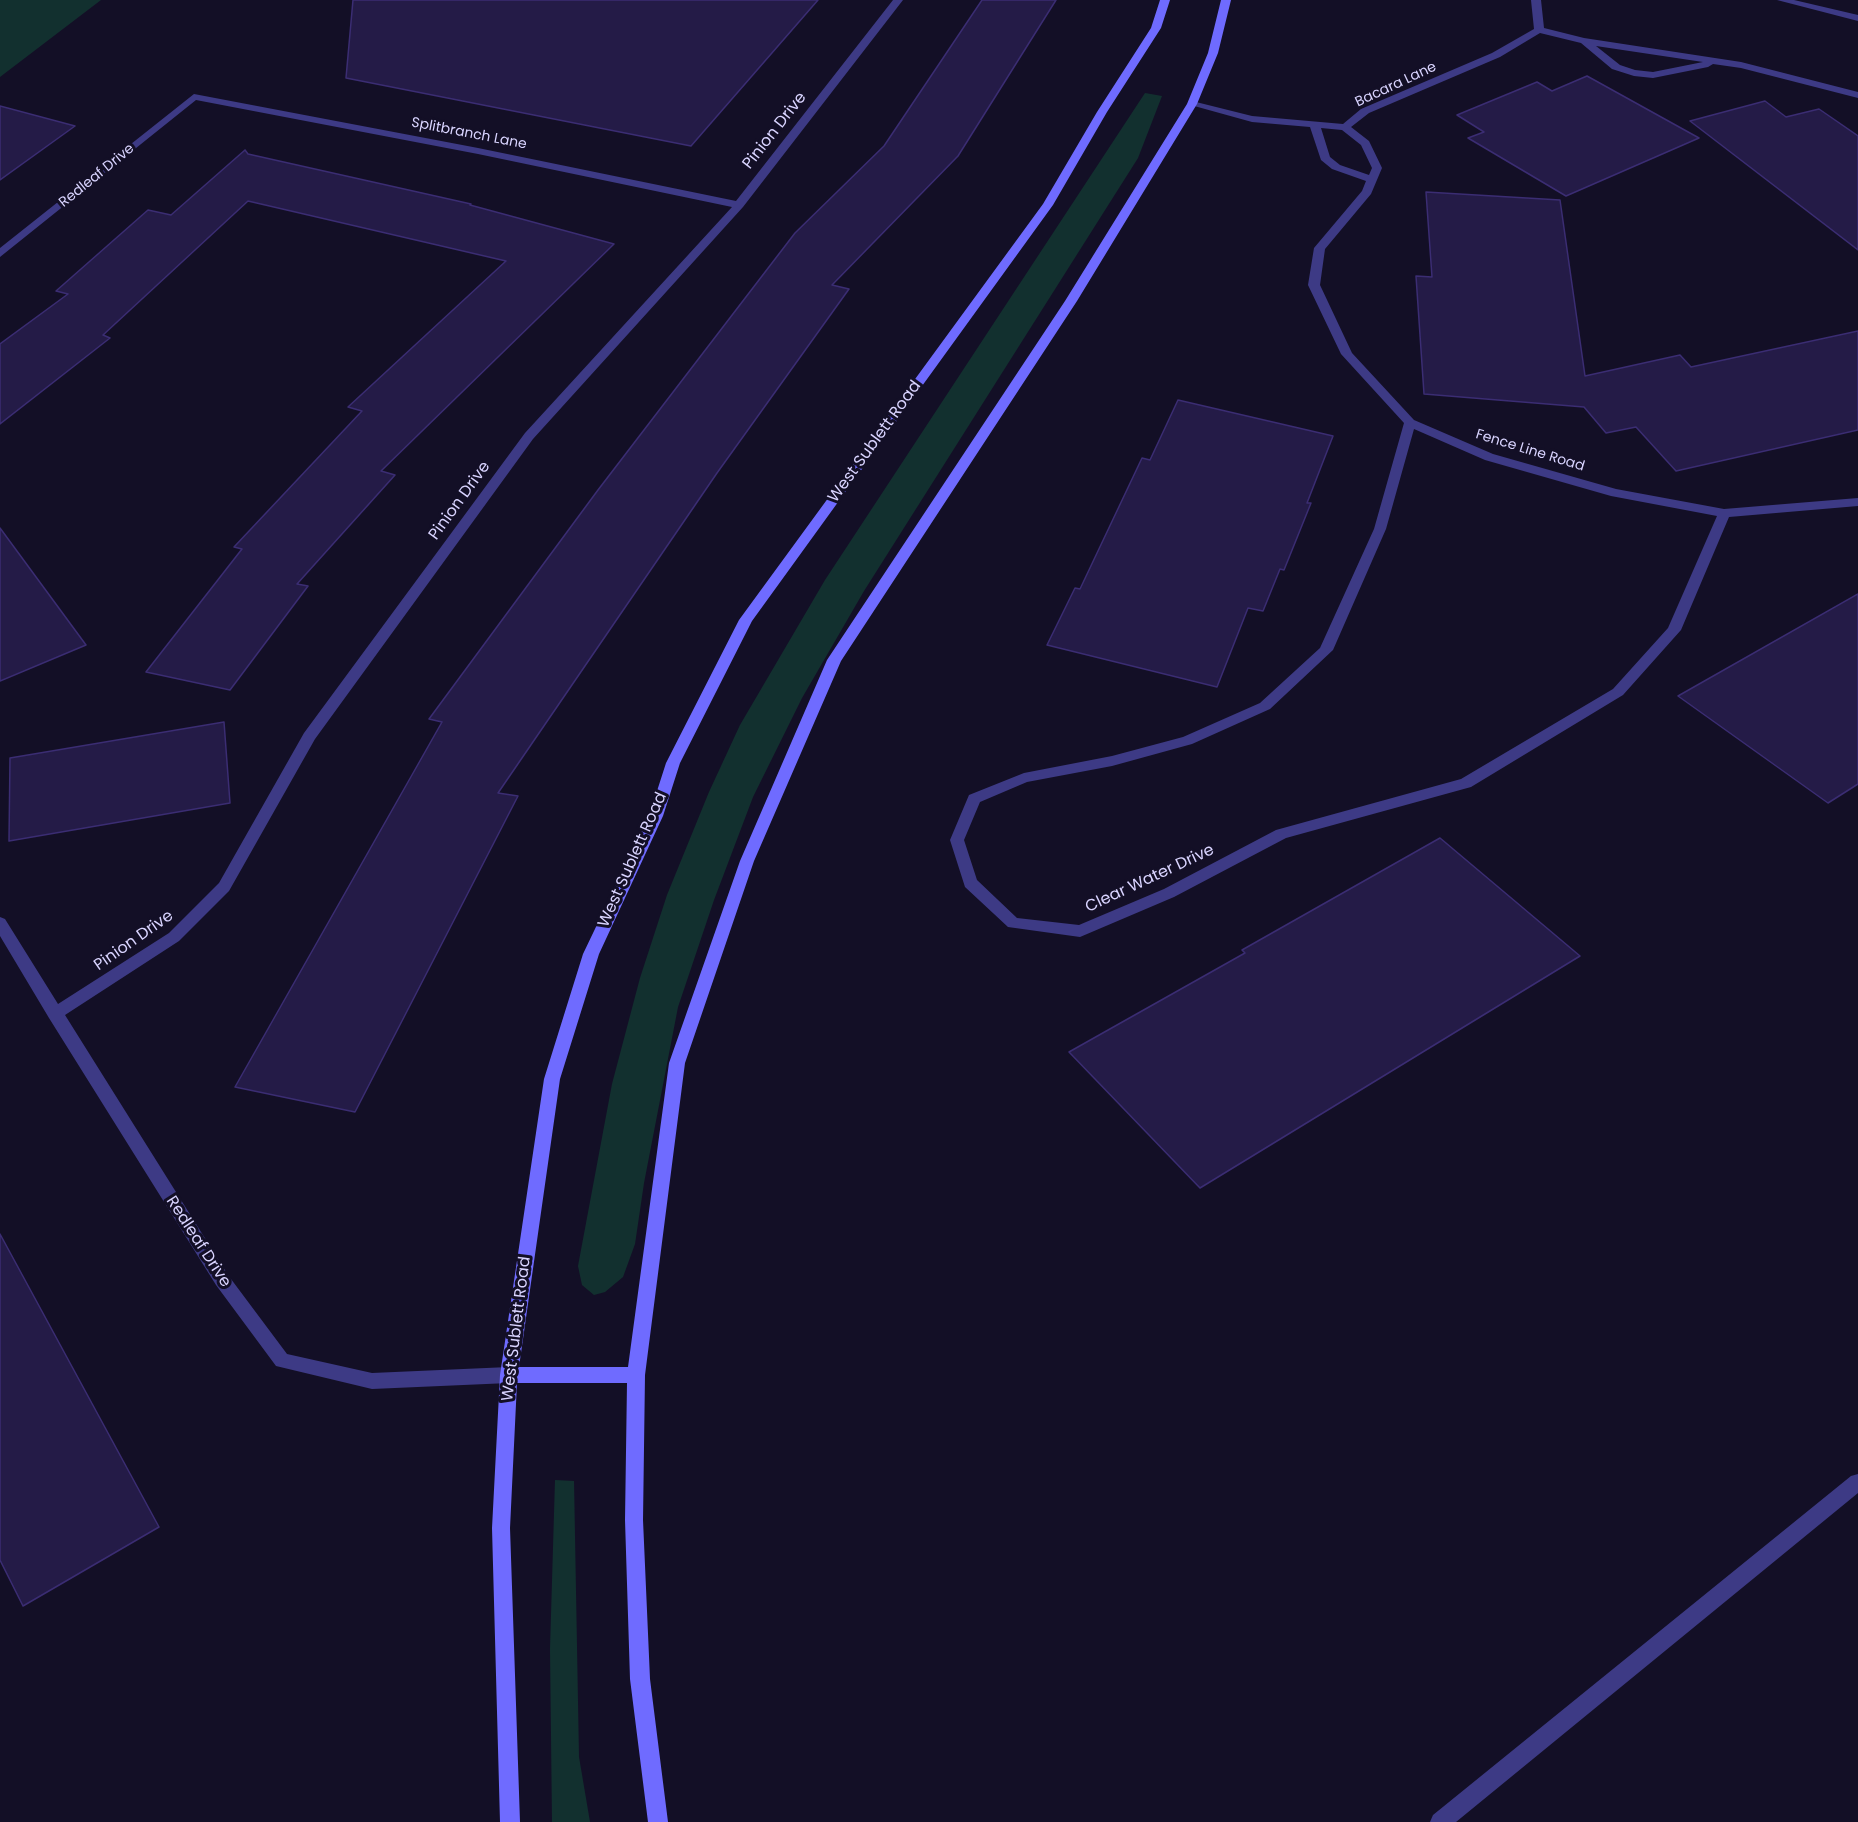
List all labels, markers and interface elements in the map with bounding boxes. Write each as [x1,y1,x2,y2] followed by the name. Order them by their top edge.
[1353,59,1439,111] street label: Bacara Lane
[739,89,811,173] street label: Pinion Drive
[410,115,528,153] street label: Splitbranch Lane
[56,141,138,211] street label: Redleaf Drive
[824,377,926,507] street label: West Sublett Road
[1474,426,1586,476] street label: Fence Line Road
[425,458,495,544] street label: Pinion Drive
[595,789,671,931] street label: West Sublett Road
[1083,841,1217,917] street label: Clear Water Drive
[91,907,177,975] street label: Pinion Drive
[161,1193,235,1291] street label: Redleaf Drive
[499,1255,535,1403] street label: West Sublett Road

